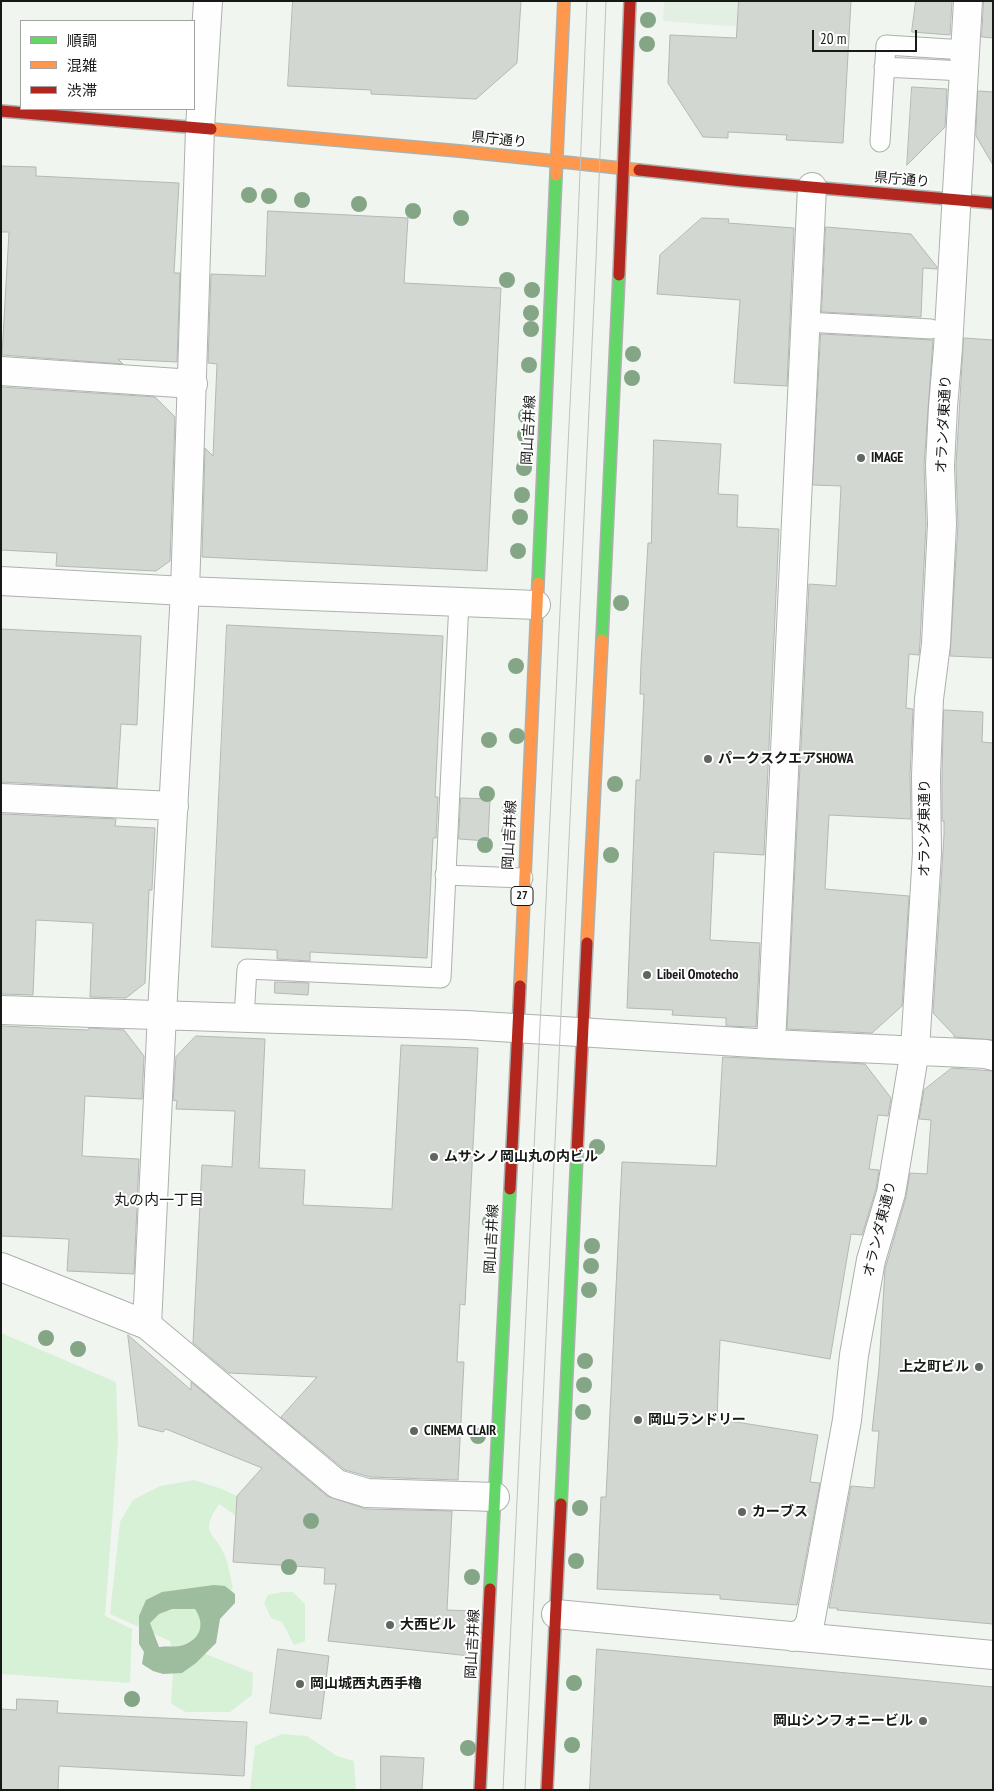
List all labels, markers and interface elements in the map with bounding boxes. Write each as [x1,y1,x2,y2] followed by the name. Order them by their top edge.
[20,20,195,110] legend
[814,20,919,52] scale bar
[820,29,846,48] text: 20 m
[67,31,97,50] text: 順調
[67,56,97,75] text: 混雑
[67,81,97,100] text: 渋滞
[470,129,528,151] street label: 県庁通り
[873,169,931,191] street label: 県庁通り
[933,375,955,473] street label: オランダ東通り
[519,395,539,465] street label: 岡山吉井線
[871,450,903,466] place label: IMAGE
[855,452,867,464] marker: IMAGE
[718,751,854,767] place label: パークスクエアSHOWA
[702,753,714,765] marker: パークスクエアSHOWA
[917,779,933,877] street label: オランダ東通り
[500,800,520,870] street label: 岡山吉井線
[511,886,533,906] road number: 27
[657,967,738,983] place label: Libeil Omotecho
[641,969,653,981] marker: Libeil Omotecho
[444,1149,598,1165] place label: ムサシノ岡山丸の内ビル
[428,1151,440,1163] marker: ムサシノ岡山丸の内ビル
[860,1179,900,1279] street label: オランダ東通り
[114,1192,204,1210] district label: 丸の内一丁目
[482,1204,502,1274] street label: 岡山吉井線
[899,1359,969,1375] place label: 上之町ビル
[973,1361,985,1373] marker: 上之町ビル
[648,1412,746,1428] place label: 岡山ランドリー
[632,1414,644,1426] marker: 岡山ランドリー
[424,1423,496,1439] place label: CINEMA CLAIR
[408,1425,420,1437] marker: CINEMA CLAIR
[752,1504,808,1520] place label: カーブス
[736,1506,748,1518] marker: カーブス
[463,1609,483,1679] street label: 岡山吉井線
[400,1617,456,1633] place label: 大西ビル
[384,1619,396,1631] marker: 大西ビル
[310,1676,422,1692] place label: 岡山城西丸西手櫓
[294,1678,306,1690] marker: 岡山城西丸西手櫓
[773,1713,913,1729] place label: 岡山シンフォニービル
[917,1715,929,1727] marker: 岡山シンフォニービル

